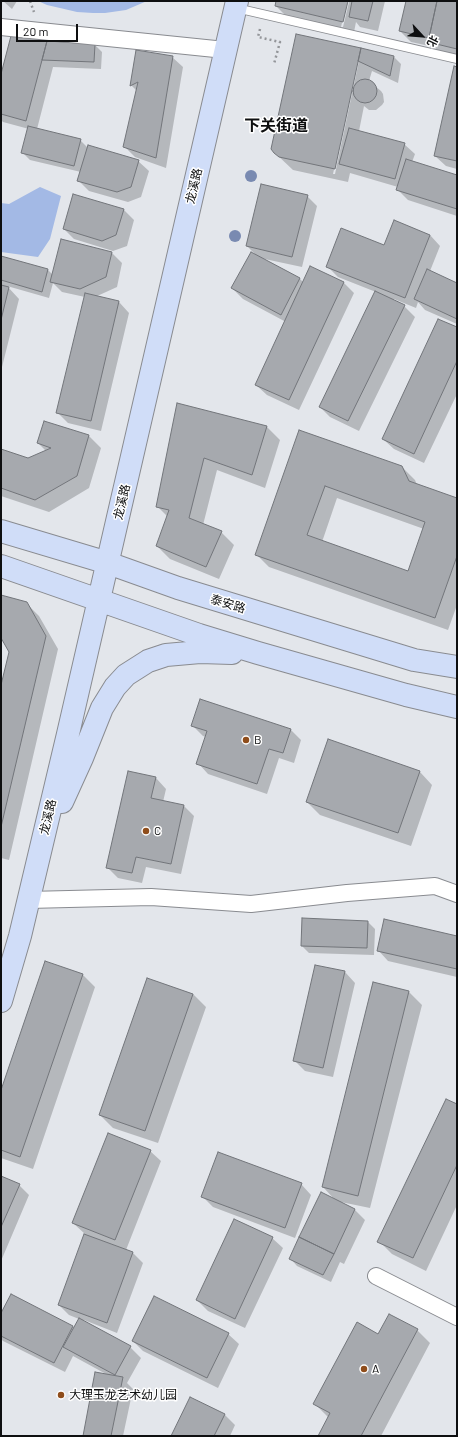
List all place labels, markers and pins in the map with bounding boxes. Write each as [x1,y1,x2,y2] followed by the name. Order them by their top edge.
[254,733,262,747] place label: B
[241,735,251,745] marker: B
[154,824,161,838] place label: C
[141,826,151,836] marker: C
[372,1362,379,1376] place label: A
[359,1364,369,1374] marker: A
[69,1388,177,1402] place label: 大理玉龙艺术幼儿园
[56,1390,66,1400] marker: 大理玉龙艺术幼儿园

